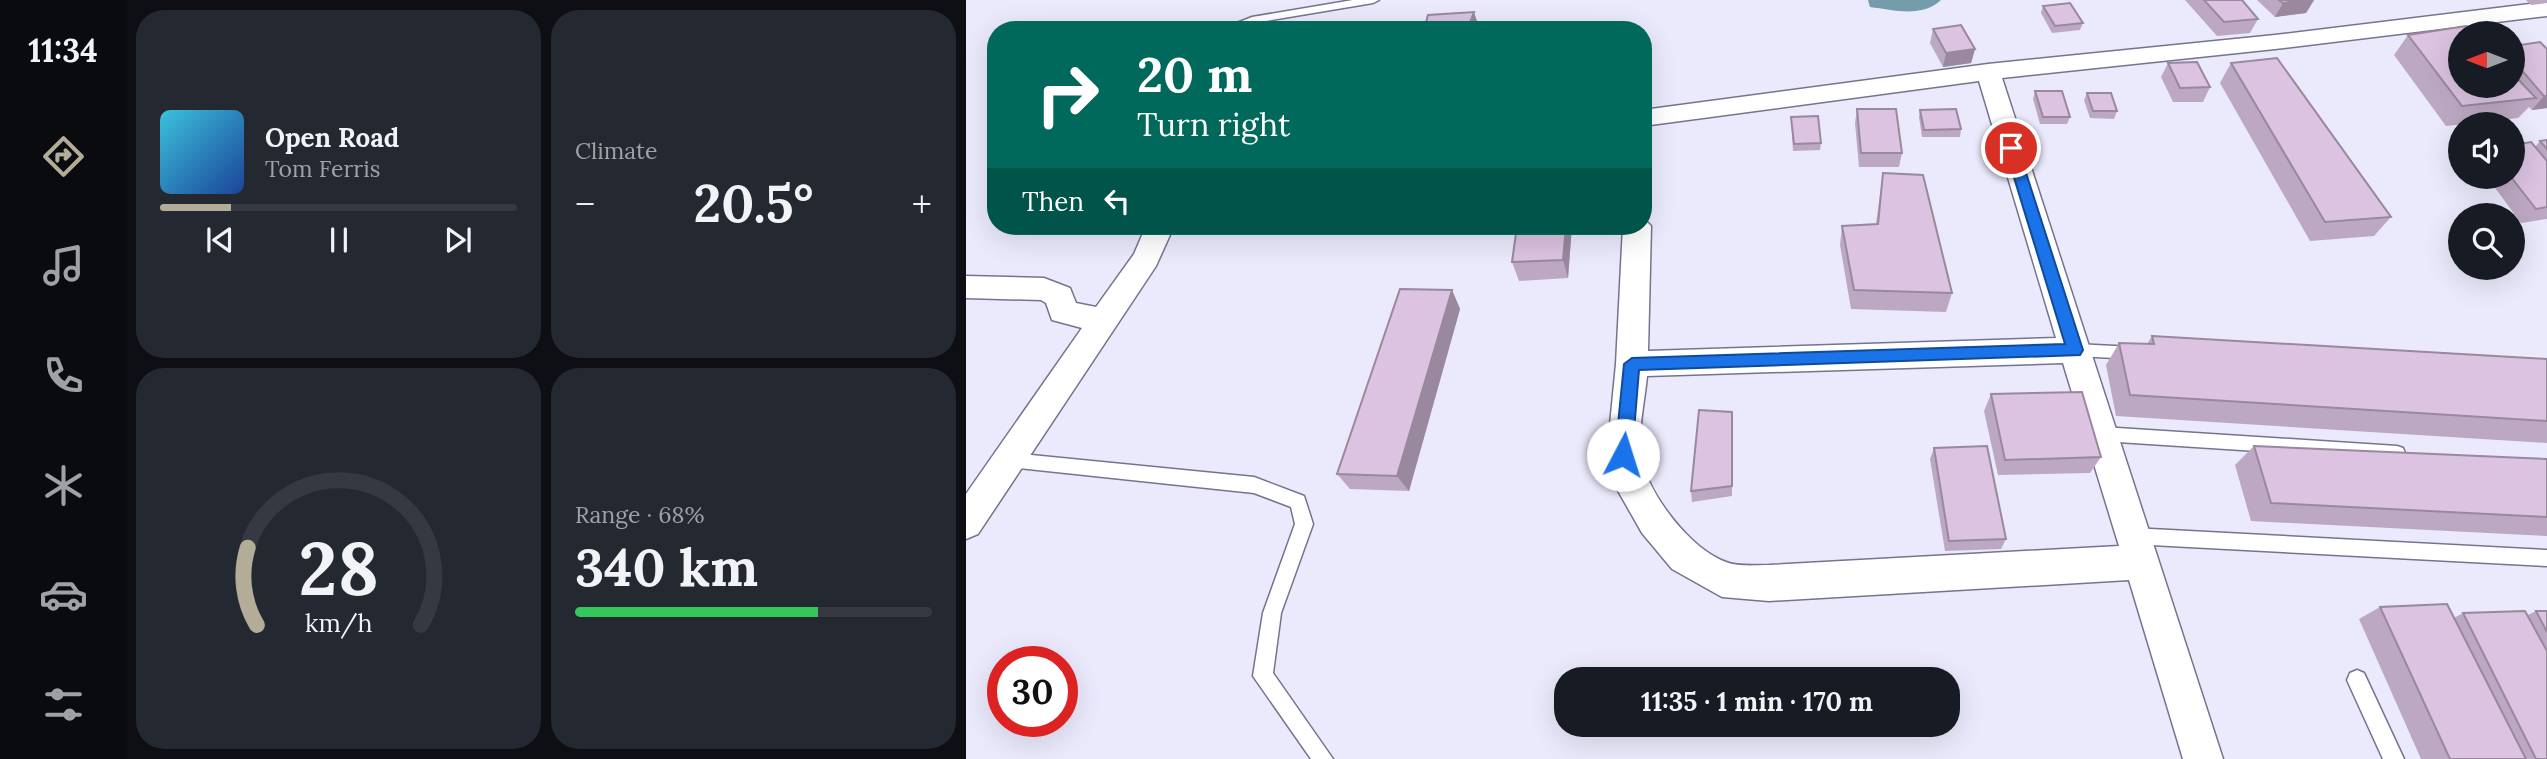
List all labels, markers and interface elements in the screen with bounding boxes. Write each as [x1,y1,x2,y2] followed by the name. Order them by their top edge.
[2448,21,2525,98] north arrow
[2448,21,2525,280] map controls
[28,30,98,71] text: 11:34
[1137,43,1252,105] text: 20 m
[1022,49,1113,140] icon: right
[1137,104,1290,145] text: Turn right
[2448,112,2525,189] button: sound
[1981,118,2041,178] pin
[265,121,399,154] text: Open Road
[1992,129,2030,167] icon: arrive
[39,132,88,181] icon: directions
[575,136,657,165] text: Climate
[265,154,380,183] text: Tom Ferris
[694,170,813,236] text: 20.5°
[575,180,595,228] text: −
[912,180,932,228] text: +
[1098,182,1136,220] icon: left
[1022,185,1084,218] text: Then
[2448,203,2525,280] button: search
[201,221,239,259] icon: previous
[320,221,358,259] icon: pause
[439,221,477,259] icon: next
[39,241,88,290] icon: music
[39,351,88,400] icon: phone
[1586,418,1660,492] position arrow
[39,461,88,510] icon: climate
[575,500,704,529] text: Range · 68%
[298,522,379,615] text: 28
[575,534,758,600] text: 340 km
[39,570,88,619] icon: car
[305,606,372,638] text: km/h
[987,646,1078,737] speed limit sign: 30
[39,680,88,729] icon: filters
[1641,685,1873,718] text: 11:35 · 1 min · 170 m

